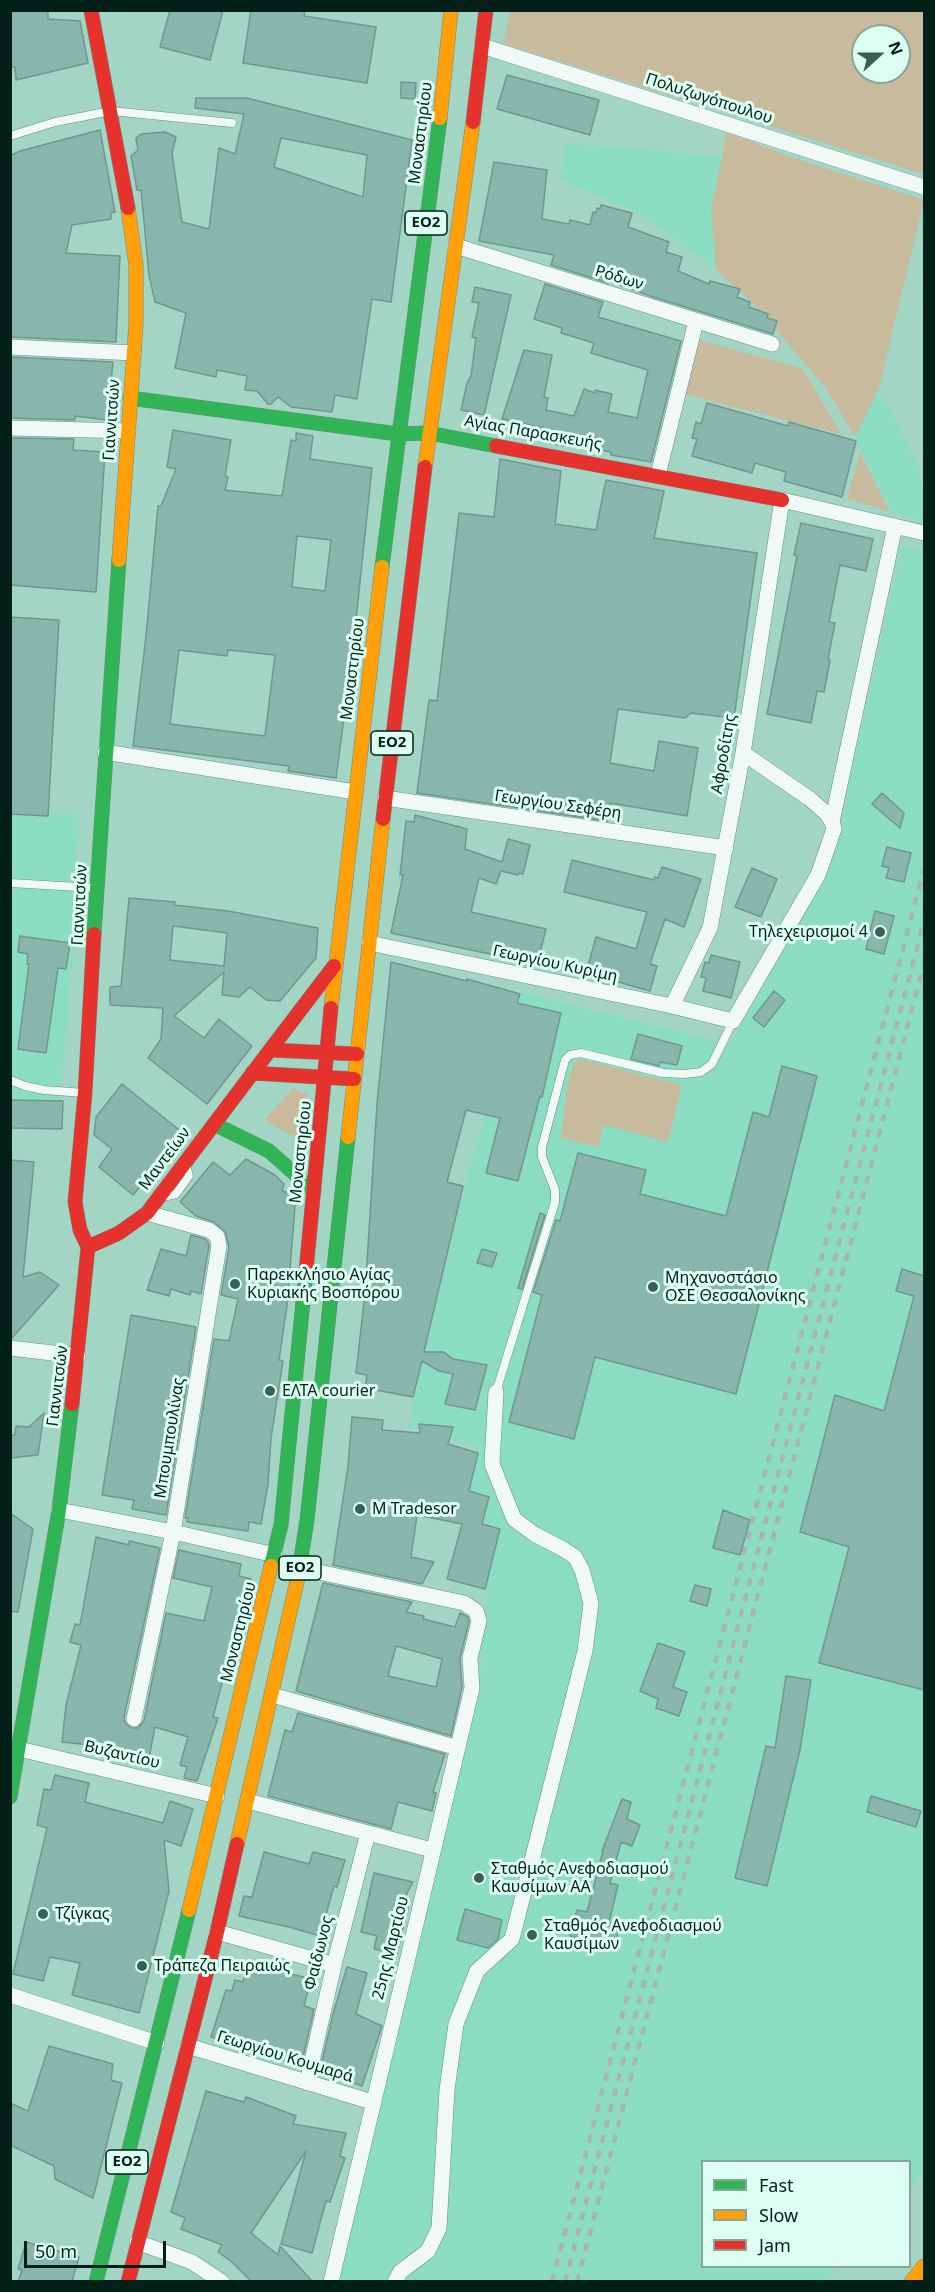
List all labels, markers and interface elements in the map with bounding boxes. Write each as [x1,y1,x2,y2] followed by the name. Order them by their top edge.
[851,24,911,84] north arrow
[883,38,909,58] text: N
[643,69,775,129] street label: Πολυζωγόπουλου
[405,81,437,185] street label: Μοναστηρίου
[405,211,447,235] road number: ΕΟ2
[593,262,645,294] street label: Ρόδων
[100,379,124,461] street label: Γιαννιτσών
[463,411,603,455] street label: Αγίας Παρασκευής
[337,617,369,721] street label: Μοναστηρίου
[708,713,740,795] street label: Αφροδίτης
[371,731,413,755] road number: ΕΟ2
[493,787,623,823] street label: Γεωργίου Σεφέρη
[68,864,92,946] street label: Γιαννιτσών
[749,922,868,942] place label: Τηλεχειρισμοί 4
[873,925,887,939] marker: Τηλεχειρισμοί 4
[491,941,619,987] street label: Γεωργίου Κυρίμη
[286,1100,316,1204] street label: Μοναστηρίου
[135,1124,195,1194] street label: Μαντείων
[247,1265,400,1303] place label: Παρεκκλήσιο Αγίας Κυριακής Βοσπόρου
[665,1268,806,1306] place label: Μηχανοστάσιο ΟΣΕ Θεσσαλονίκης
[228,1277,242,1291] marker: Παρεκκλήσιο Αγίας Κυριακής Βοσπόρου
[646,1280,660,1294] marker: Μηχανοστάσιο ΟΣΕ Θεσσαλονίκης
[44,1344,72,1428] street label: Γιαννιτσών
[151,1376,189,1500] street label: Μπουμπουλίνας
[282,1381,375,1401] place label: ΕΛΤΑ courier
[263,1384,277,1398] marker: ΕΛΤΑ courier
[372,1499,457,1519] place label: M Tradesor
[353,1502,367,1516] marker: M Tradesor
[279,1556,321,1580] road number: ΕΟ2
[217,1580,261,1684] street label: Μοναστηρίου
[82,1737,162,1773] street label: Βυζαντίου
[491,1859,669,1897] place label: Σταθμός Ανεφοδιασμού Καυσίμων ΑΑ
[472,1871,486,1885] marker: Σταθμός Ανεφοδιασμού Καυσίμων ΑΑ
[369,1894,413,2002] street label: 25ης Μαρτίου
[55,1904,110,1924] place label: Τζίγκας
[36,1907,50,1921] marker: Τζίγκας
[301,1914,337,1992] street label: Φαίδωνος
[544,1916,722,1954] place label: Σταθμός Ανεφοδιασμού Καυσίμων
[525,1928,539,1942] marker: Σταθμός Ανεφοδιασμού Καυσίμων
[154,1956,290,1976] place label: Τράπεζα Πειραιώς
[135,1959,149,1973] marker: Τράπεζα Πειραιώς
[215,2027,355,2087] street label: Γεωργίου Κουμαρά
[106,2150,148,2174] road number: ΕΟ2
[701,2160,911,2268] legend
[759,2173,794,2197] text: Fast
[759,2203,798,2227] text: Slow
[27,2229,170,2267] scale bar
[759,2233,791,2257] text: Jam
[35,2239,77,2263] text: 50 m

